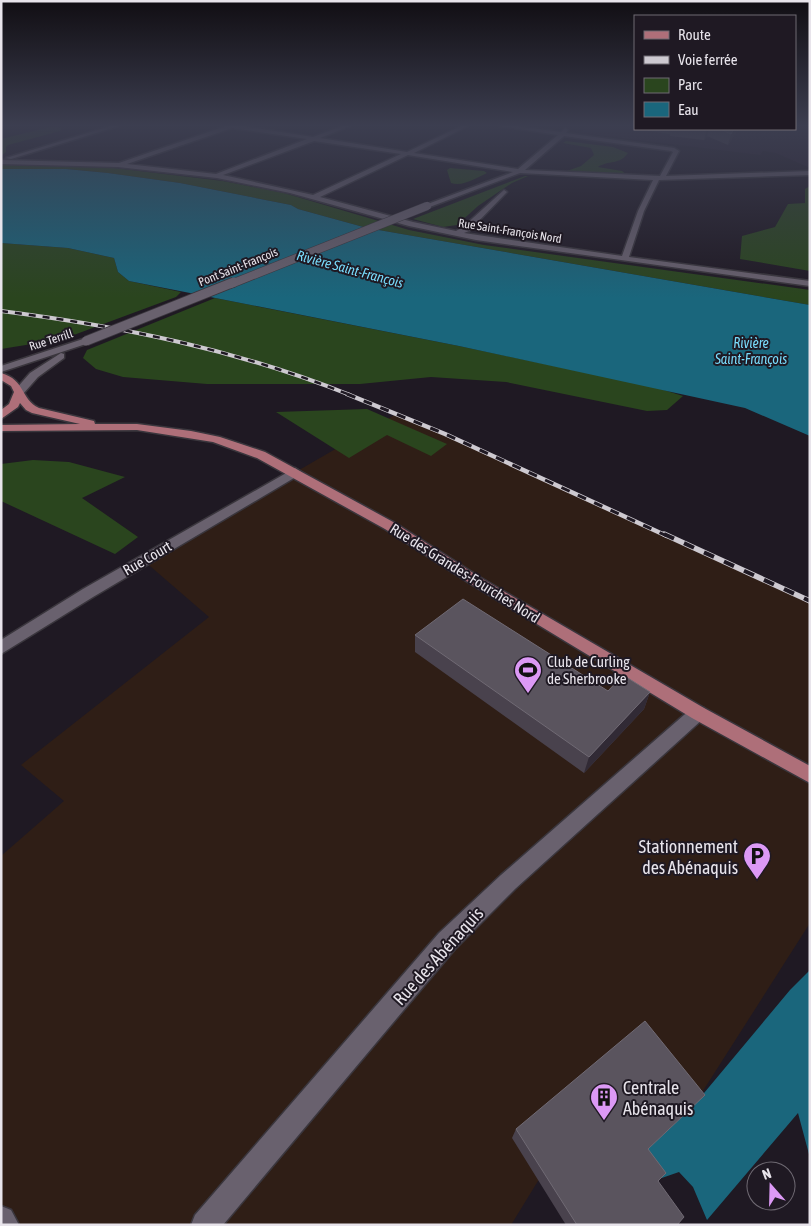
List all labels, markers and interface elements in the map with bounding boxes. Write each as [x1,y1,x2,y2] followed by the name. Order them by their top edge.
[634,15,796,130] legend
[678,26,711,43] text: Route
[678,51,738,68] text: Voie ferrée
[678,76,702,93] text: Parc
[678,101,699,118] text: Eau
[457,216,563,246] street label: Rue Saint-François Nord
[196,245,280,289] street label: Pont Saint-François
[295,247,405,291] water label: Rivière Saint-François
[27,326,75,354] street label: Rue Terrill
[714,335,787,367] water label: Rivière Saint-François
[387,520,543,626] street label: Rue des Grandes-Fourches Nord
[120,537,174,579] street label: Rue Court
[547,653,630,687] place label: Club de Curling de Sherbrooke
[513,655,543,694] sports icon: Club de Curling de Sherbrooke
[638,836,738,878] place label: Stationnement des Abénaquis
[742,841,772,880] parking icon: Stationnement des Abénaquis
[389,903,487,1009] street label: Rue des Abénaquis
[623,1077,693,1119] place label: Centrale Abénaquis
[589,1082,619,1121] building icon: Centrale Abénaquis
[746,1161,796,1211] north arrow
[760,1165,773,1183] text: N

